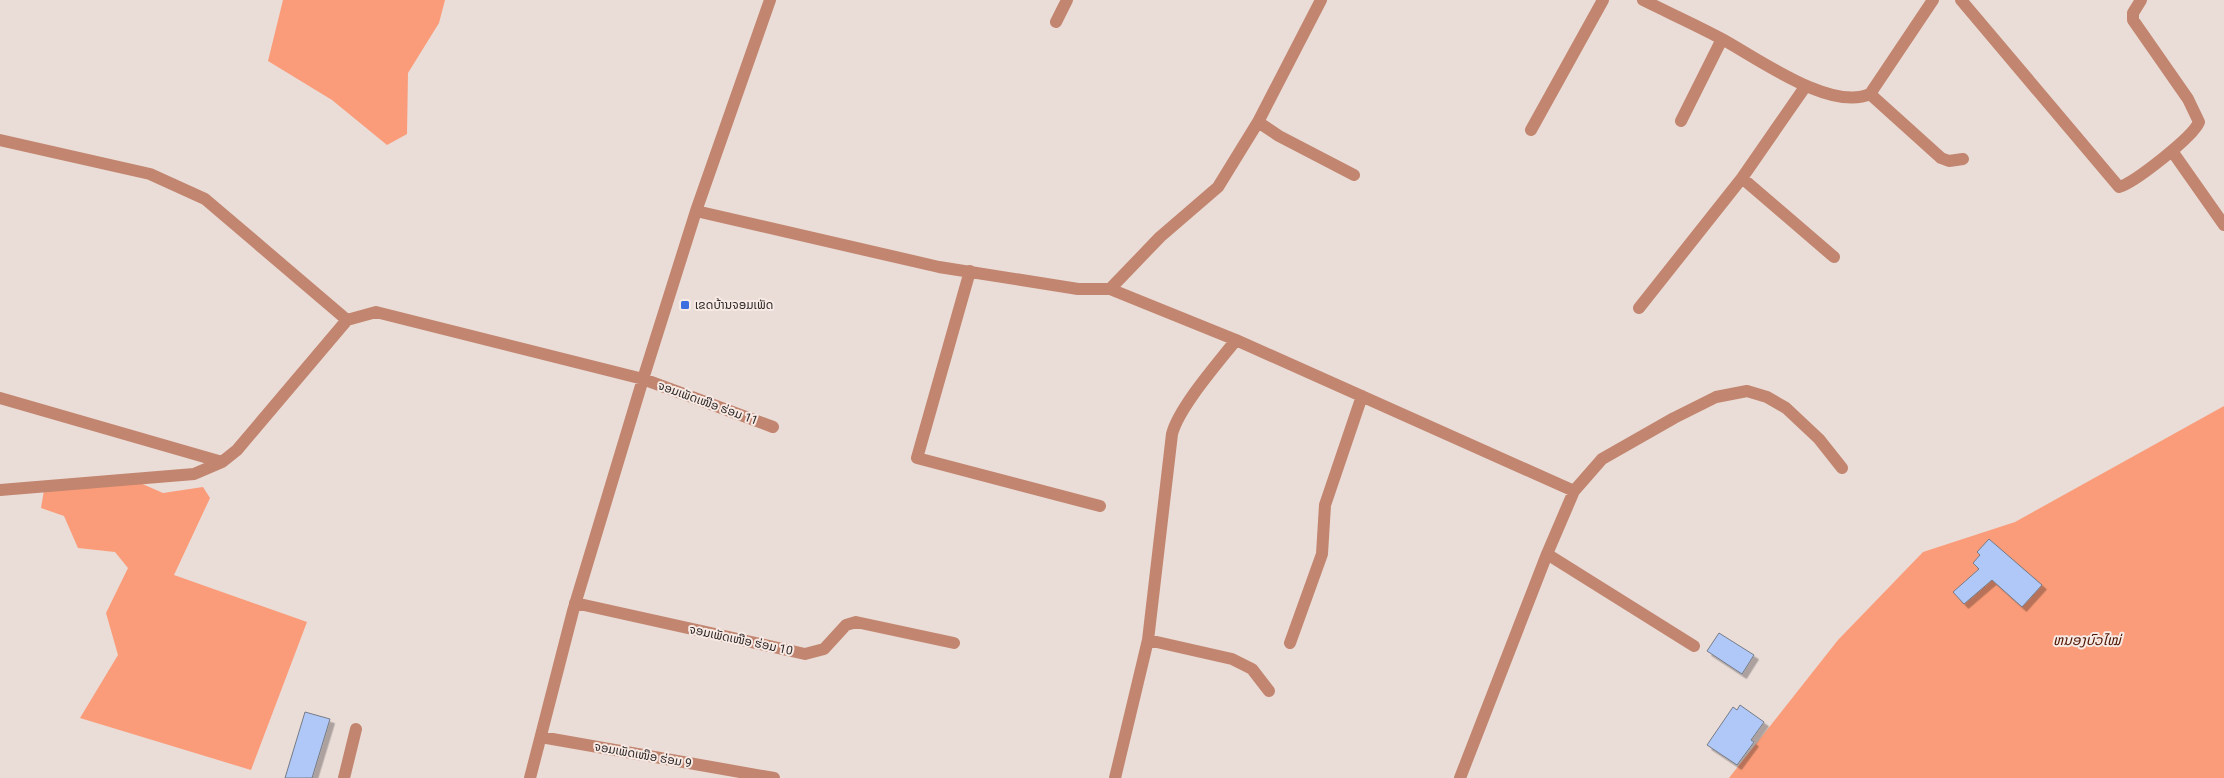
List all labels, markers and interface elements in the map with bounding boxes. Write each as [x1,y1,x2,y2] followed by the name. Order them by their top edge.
[695,298,773,312] place label: ເຂດບ້ານຈອມເພັດ
[679,299,691,311] marker: ເຂດບ້ານຈອມເພັດ
[656,378,760,428] street label: ຈອມເພັດເໜືອ ຮ່ອມ 11
[688,622,794,658] street label: ຈອມເພັດເໜືອ ຮ່ອມ 10
[2053,632,2123,648] water label: ຫນອງບົວໄໝ່
[593,740,693,770] street label: ຈອມເພັດເໜືອ ຮ່ອມ 9

